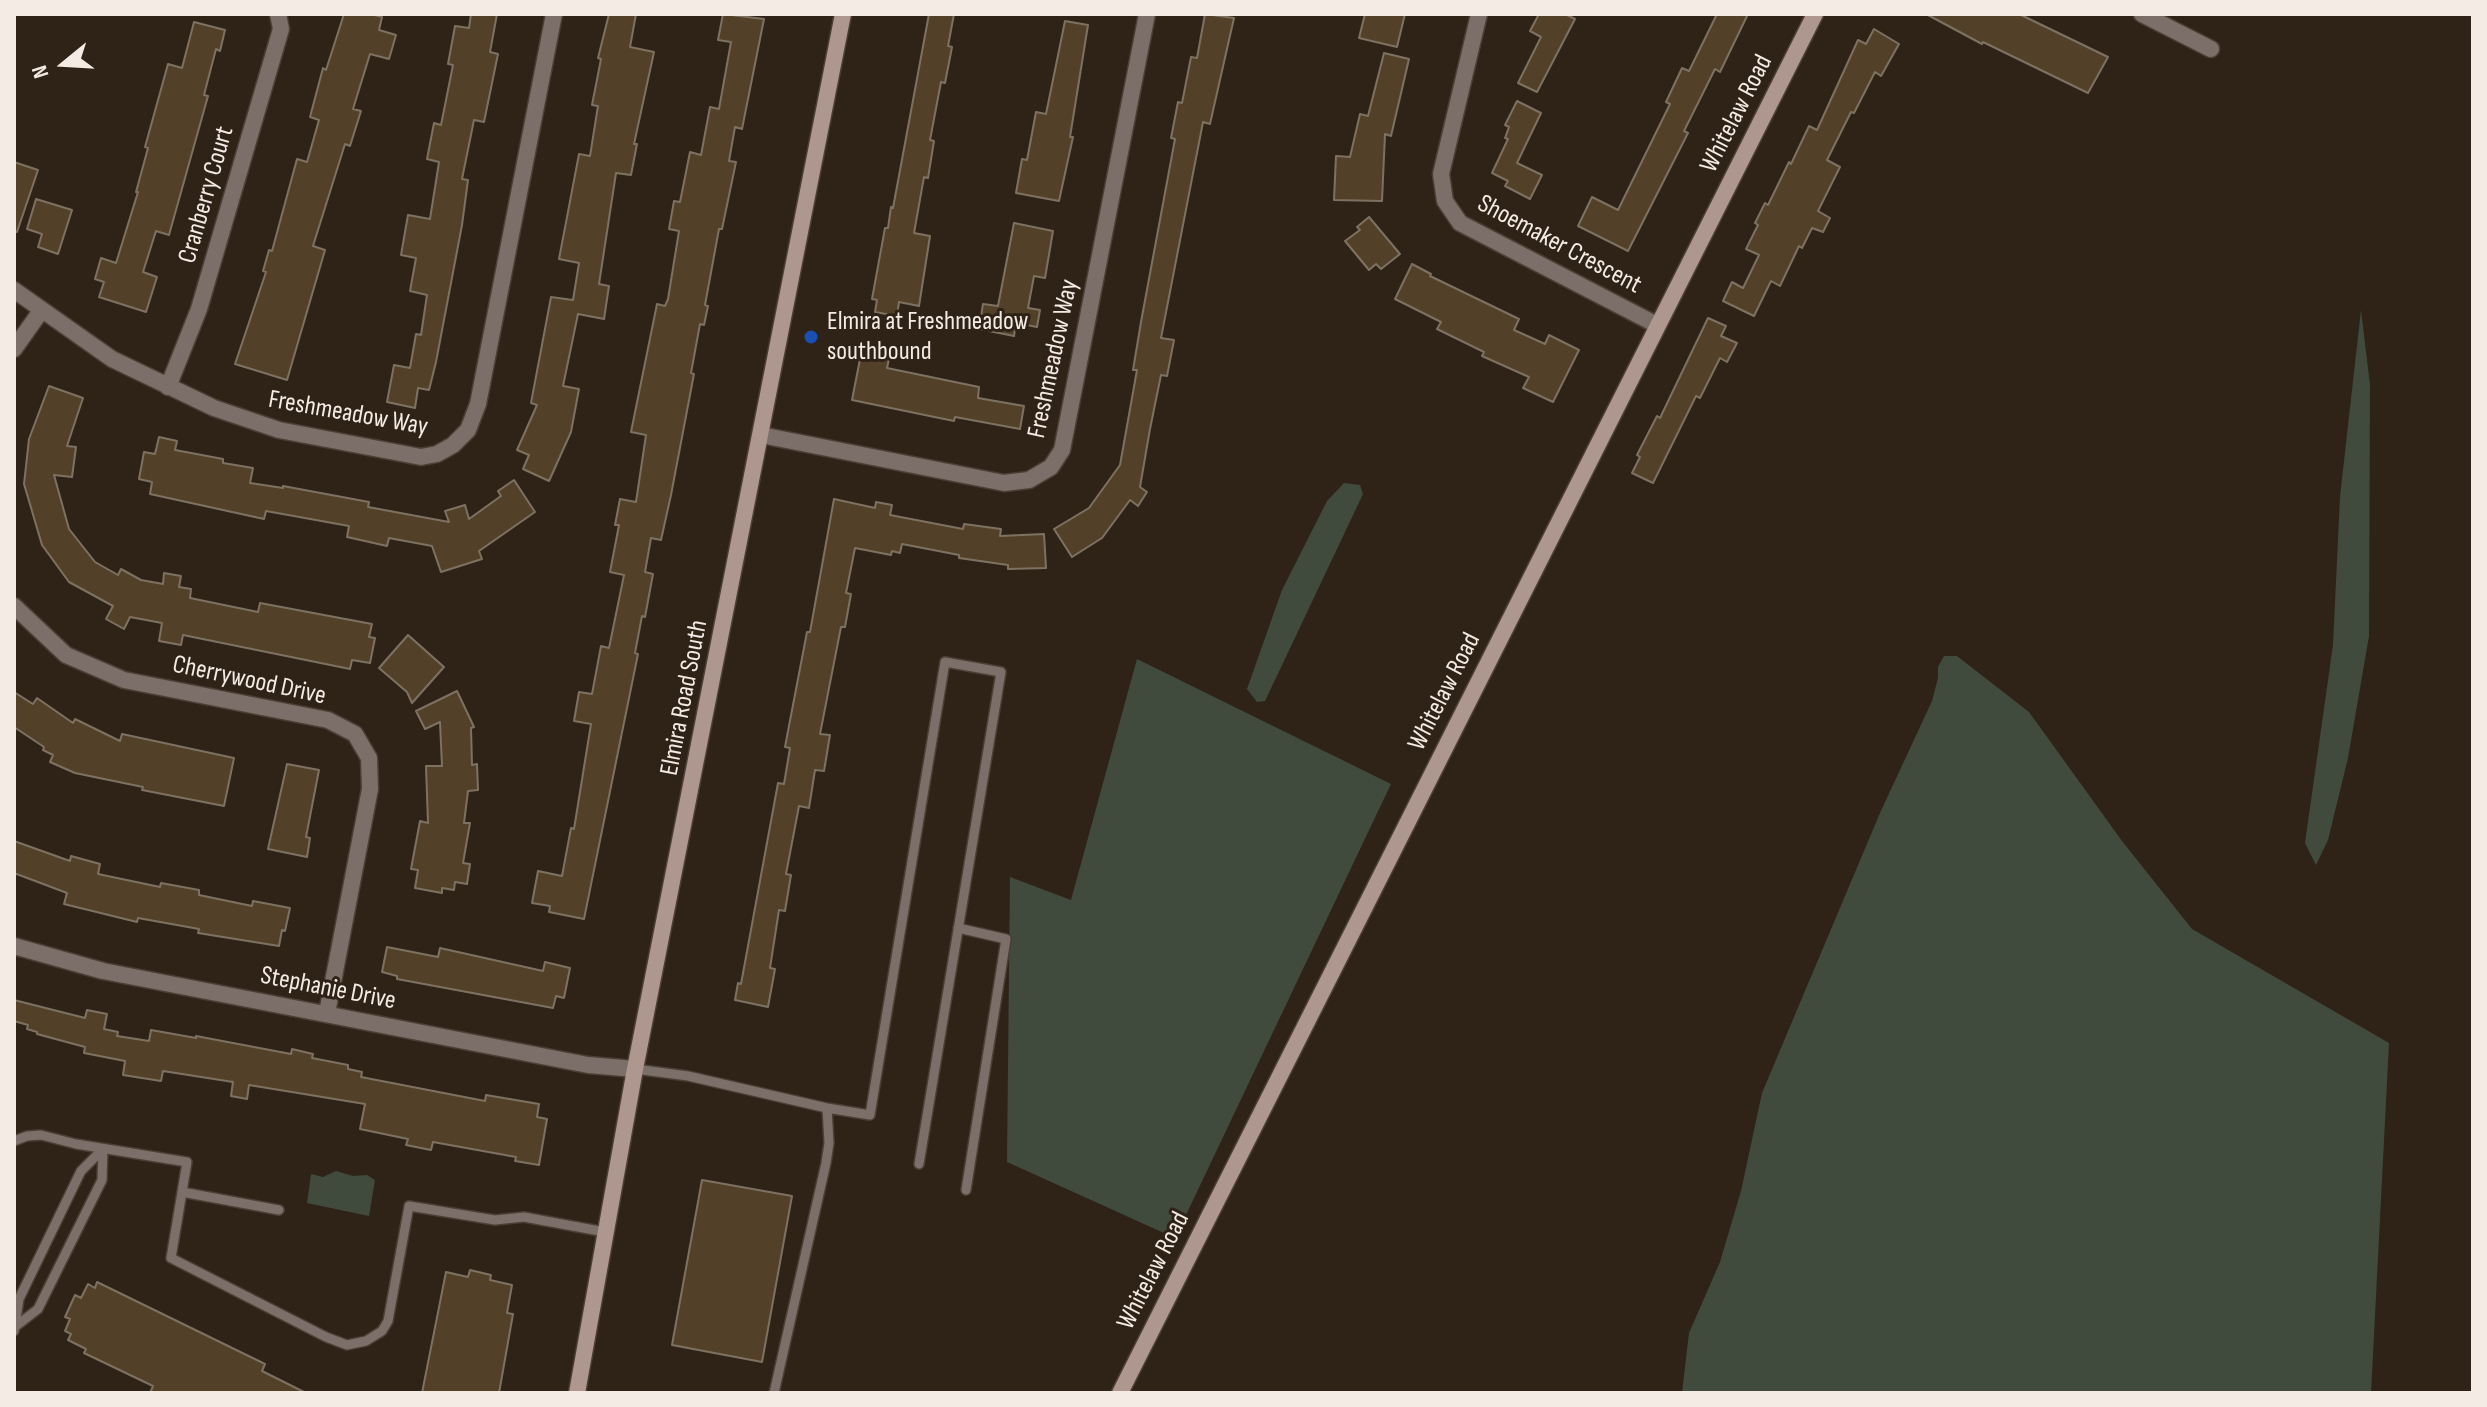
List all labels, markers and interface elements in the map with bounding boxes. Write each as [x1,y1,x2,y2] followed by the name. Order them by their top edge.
[24,24,104,104] north arrow
[1694,50,1780,178] street label: Whitelaw Road
[26,62,55,81] text: N
[173,123,241,267] street label: Cranberry Court
[1472,189,1646,301] street label: Shoemaker Crescent
[1022,277,1086,441] street label: Freshmeadow Way
[827,306,1028,368] place label: Elmira at Freshmeadow southbound
[802,328,820,346] marker: Elmira at Freshmeadow southbound
[266,385,430,443] street label: Freshmeadow Way
[655,618,715,778] street label: Elmira Road South
[1402,628,1488,756] street label: Whitelaw Road
[170,650,328,712] street label: Cherrywood Drive
[258,961,398,1017] street label: Stephanie Drive
[1111,1207,1197,1335] street label: Whitelaw Road

